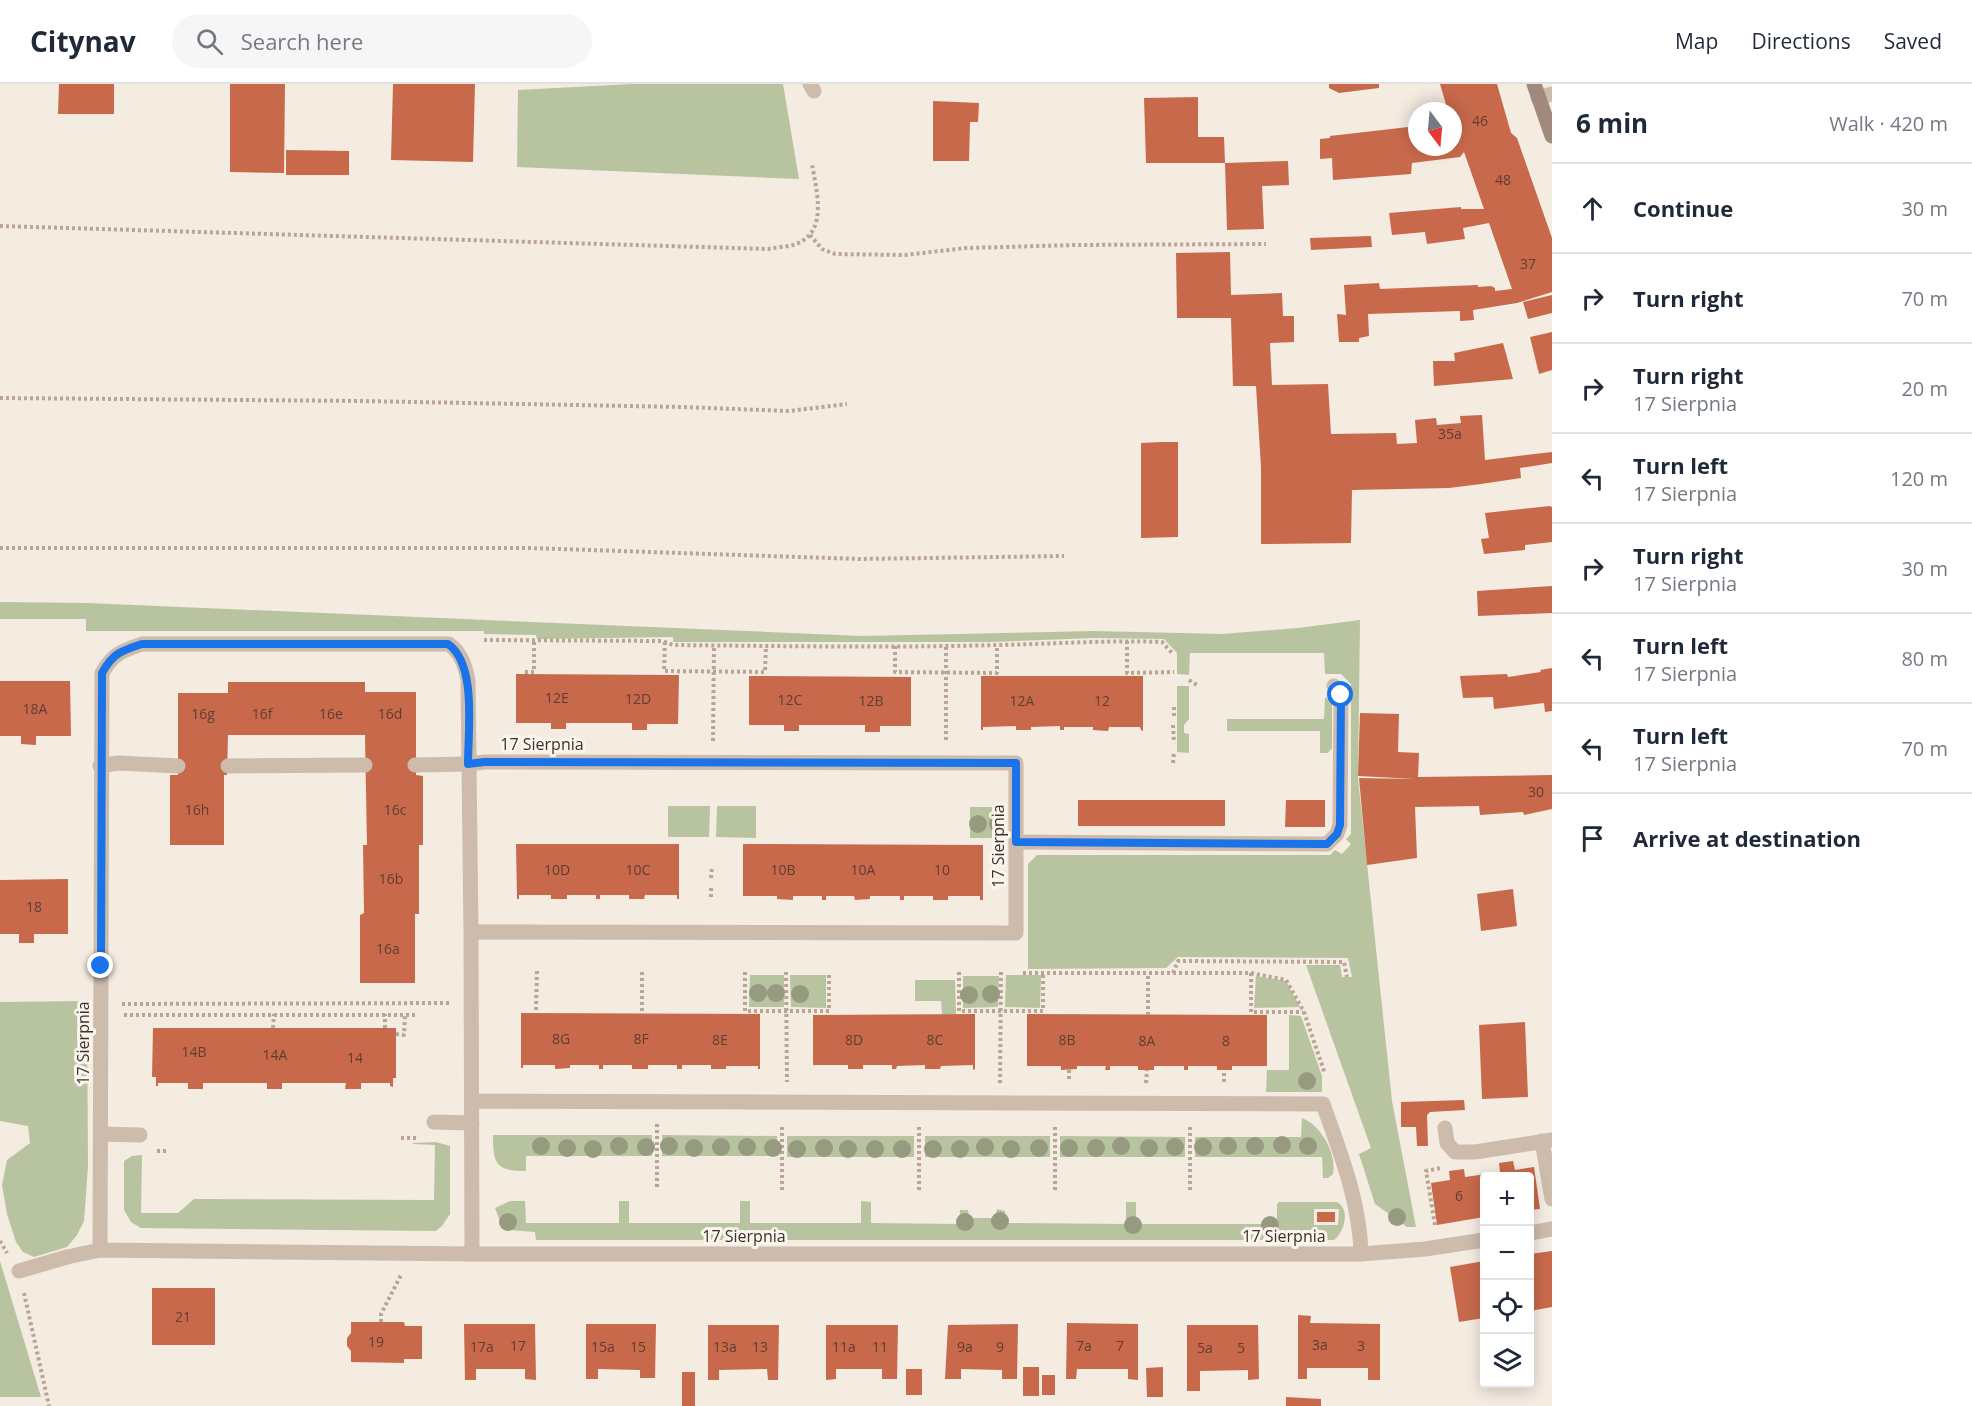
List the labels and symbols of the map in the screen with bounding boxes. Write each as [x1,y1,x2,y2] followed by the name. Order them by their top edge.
[1408,102,1462,156] north arrow
[1472,111,1488,130] house number: 46
[1495,170,1511,189] house number: 48
[1520,254,1536,273] house number: 37
[1438,424,1462,443] house number: 35a
[1327,681,1353,707] route start
[545,688,569,707] house number: 12E
[625,689,651,708] house number: 12D
[778,690,803,709] house number: 12C
[858,691,884,710] house number: 12B
[1010,691,1035,710] house number: 12A
[1094,691,1110,710] house number: 12
[23,699,48,718] house number: 18A
[191,704,215,723] house number: 16g
[252,704,274,723] house number: 16f
[319,704,343,723] house number: 16e
[378,704,402,723] house number: 16d
[500,733,584,755] street label: 17 Sierpnia
[1528,782,1544,801] house number: 30
[185,800,209,819] house number: 16h
[384,800,407,819] house number: 16c
[987,804,1009,888] street label: 17 Sierpnia
[544,860,570,879] house number: 10D
[626,860,651,879] house number: 10C
[770,860,796,879] house number: 10B
[851,860,876,879] house number: 10A
[934,860,950,879] house number: 10
[379,869,403,888] house number: 16b
[26,897,42,916] house number: 18
[376,939,400,958] house number: 16a
[87,952,113,978] route end
[72,1001,94,1085] street label: 17 Sierpnia
[552,1029,570,1048] house number: 8G
[633,1029,649,1048] house number: 8F
[712,1030,728,1049] house number: 8E
[845,1030,863,1049] house number: 8D
[927,1030,944,1049] house number: 8C
[1058,1030,1076,1049] house number: 8B
[1139,1031,1156,1050] house number: 8A
[1222,1031,1230,1050] house number: 8
[181,1042,207,1061] house number: 14B
[263,1045,288,1064] house number: 14A
[347,1048,363,1067] house number: 14
[1455,1186,1463,1205] house number: 6
[702,1225,786,1247] street label: 17 Sierpnia
[1242,1225,1326,1247] street label: 17 Sierpnia
[175,1307,191,1326] house number: 21
[368,1332,384,1351] house number: 19
[1312,1335,1328,1354] house number: 3a
[510,1336,526,1355] house number: 17
[1076,1336,1092,1355] house number: 7a
[1116,1336,1124,1355] house number: 7
[1357,1336,1365,1355] house number: 3
[470,1337,494,1356] house number: 17a
[591,1337,615,1356] house number: 15a
[630,1337,646,1356] house number: 15
[713,1337,737,1356] house number: 13a
[752,1337,768,1356] house number: 13
[832,1337,856,1356] house number: 11a
[872,1337,888,1356] house number: 11
[957,1337,973,1356] house number: 9a
[996,1337,1004,1356] house number: 9
[1197,1338,1213,1357] house number: 5a
[1237,1338,1245,1357] house number: 5

